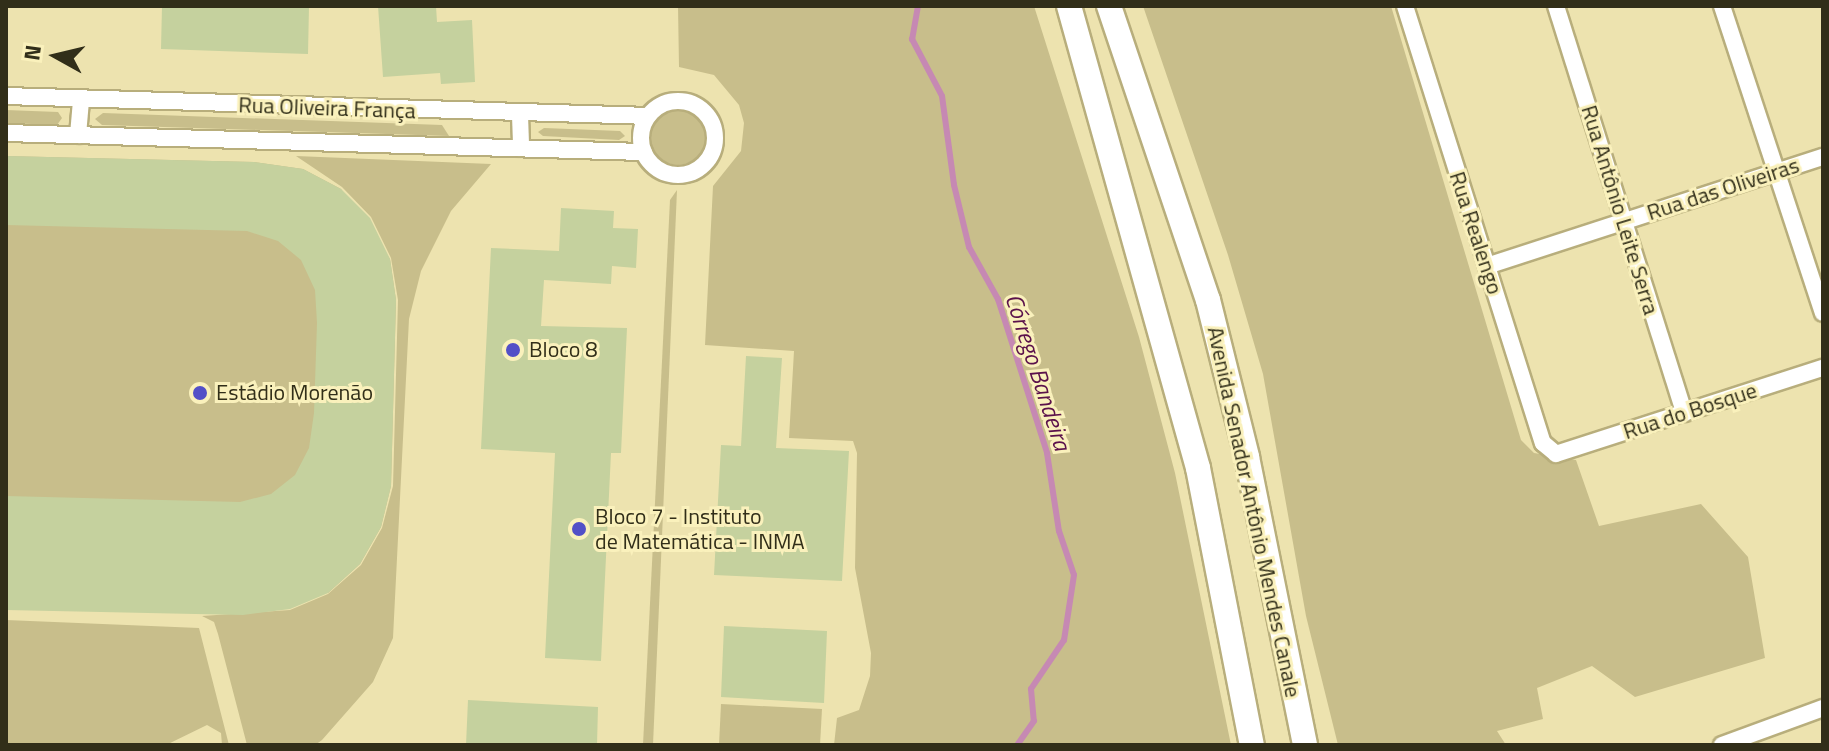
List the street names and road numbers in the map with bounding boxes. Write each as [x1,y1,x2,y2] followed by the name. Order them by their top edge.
[238,92,416,124] street label: Rua Oliveira França
[1576,102,1664,318] street label: Rua Antônio Leite Serra
[1644,152,1802,226] street label: Rua das Oliveiras
[1444,168,1508,298] street label: Rua Realengo
[1202,324,1306,700] street label: Avenida Senador Antônio Mendes Canale
[1620,377,1760,445] street label: Rua do Bosque

